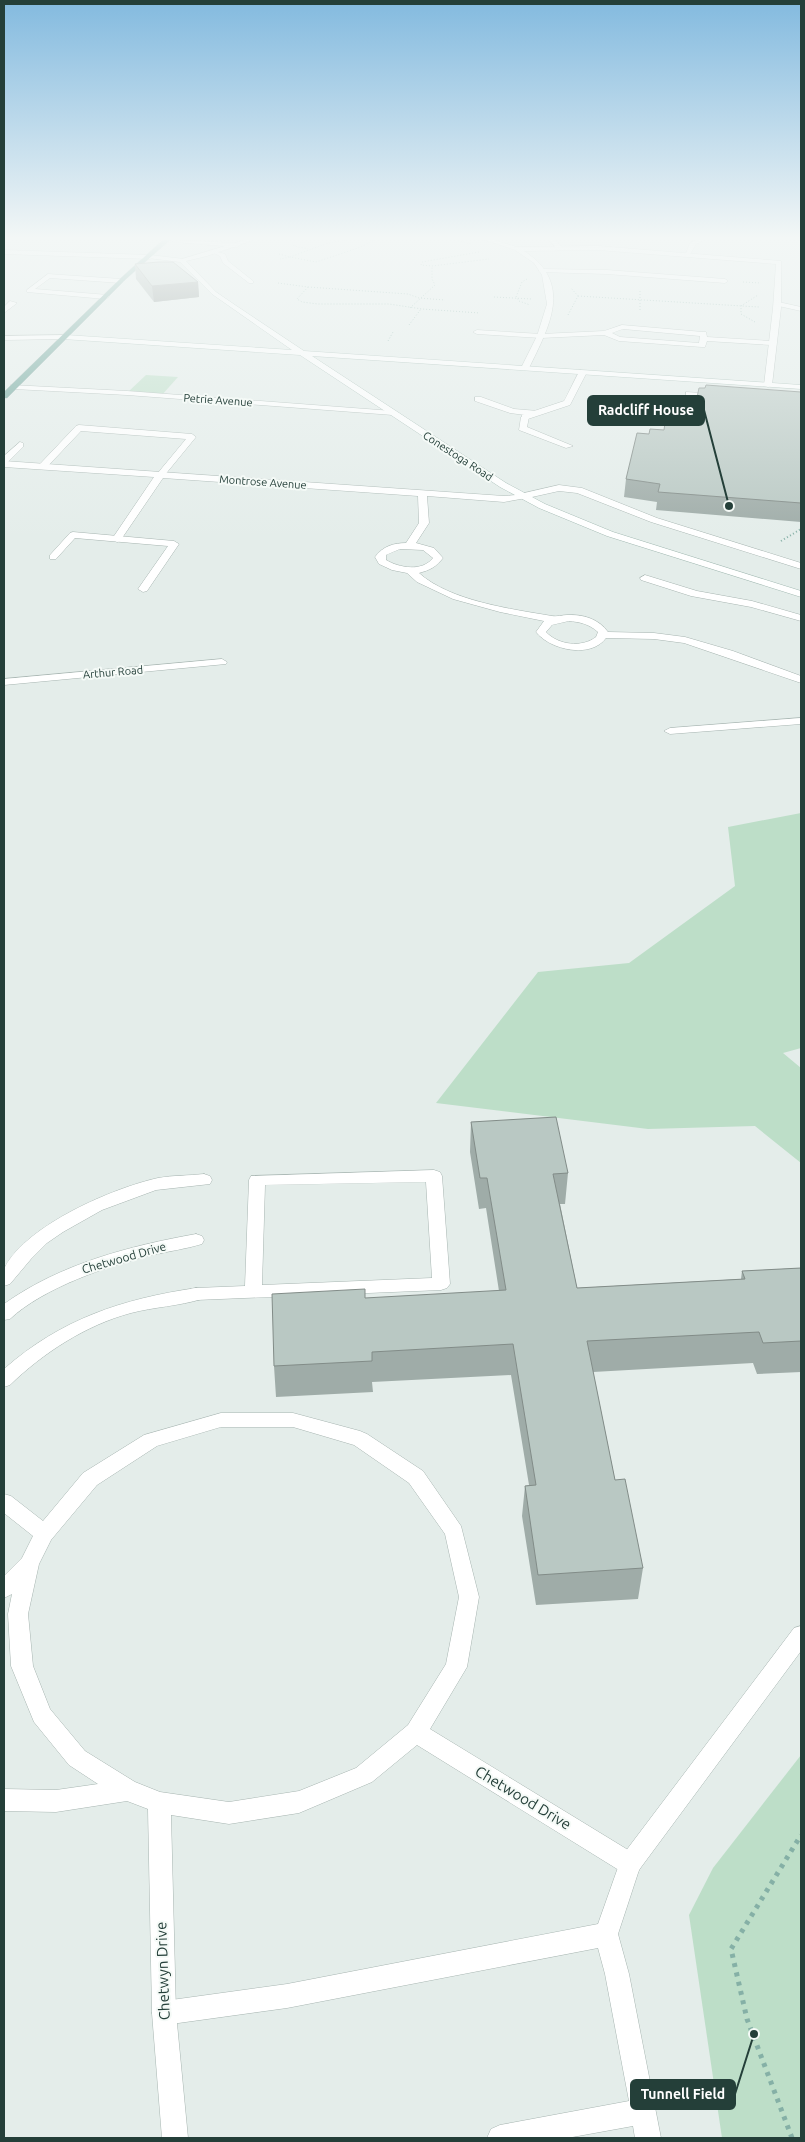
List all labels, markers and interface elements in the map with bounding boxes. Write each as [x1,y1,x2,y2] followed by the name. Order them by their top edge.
[183,392,253,408] street label: Petrie Avenue
[588,396,704,425] callout: Radcliff House
[598,402,694,418] text: Radcliff House
[421,429,495,483] street label: Conestoga Road
[219,473,307,491] street label: Montrose Avenue
[82,663,144,681] street label: Arthur Road
[80,1239,167,1276] street label: Chetwood Drive
[472,1762,574,1833] street label: Chetwood Drive
[152,1921,173,2021] street label: Chetwyn Drive
[631,2080,735,2109] callout: Tunnell Field
[641,2086,725,2102] text: Tunnell Field

